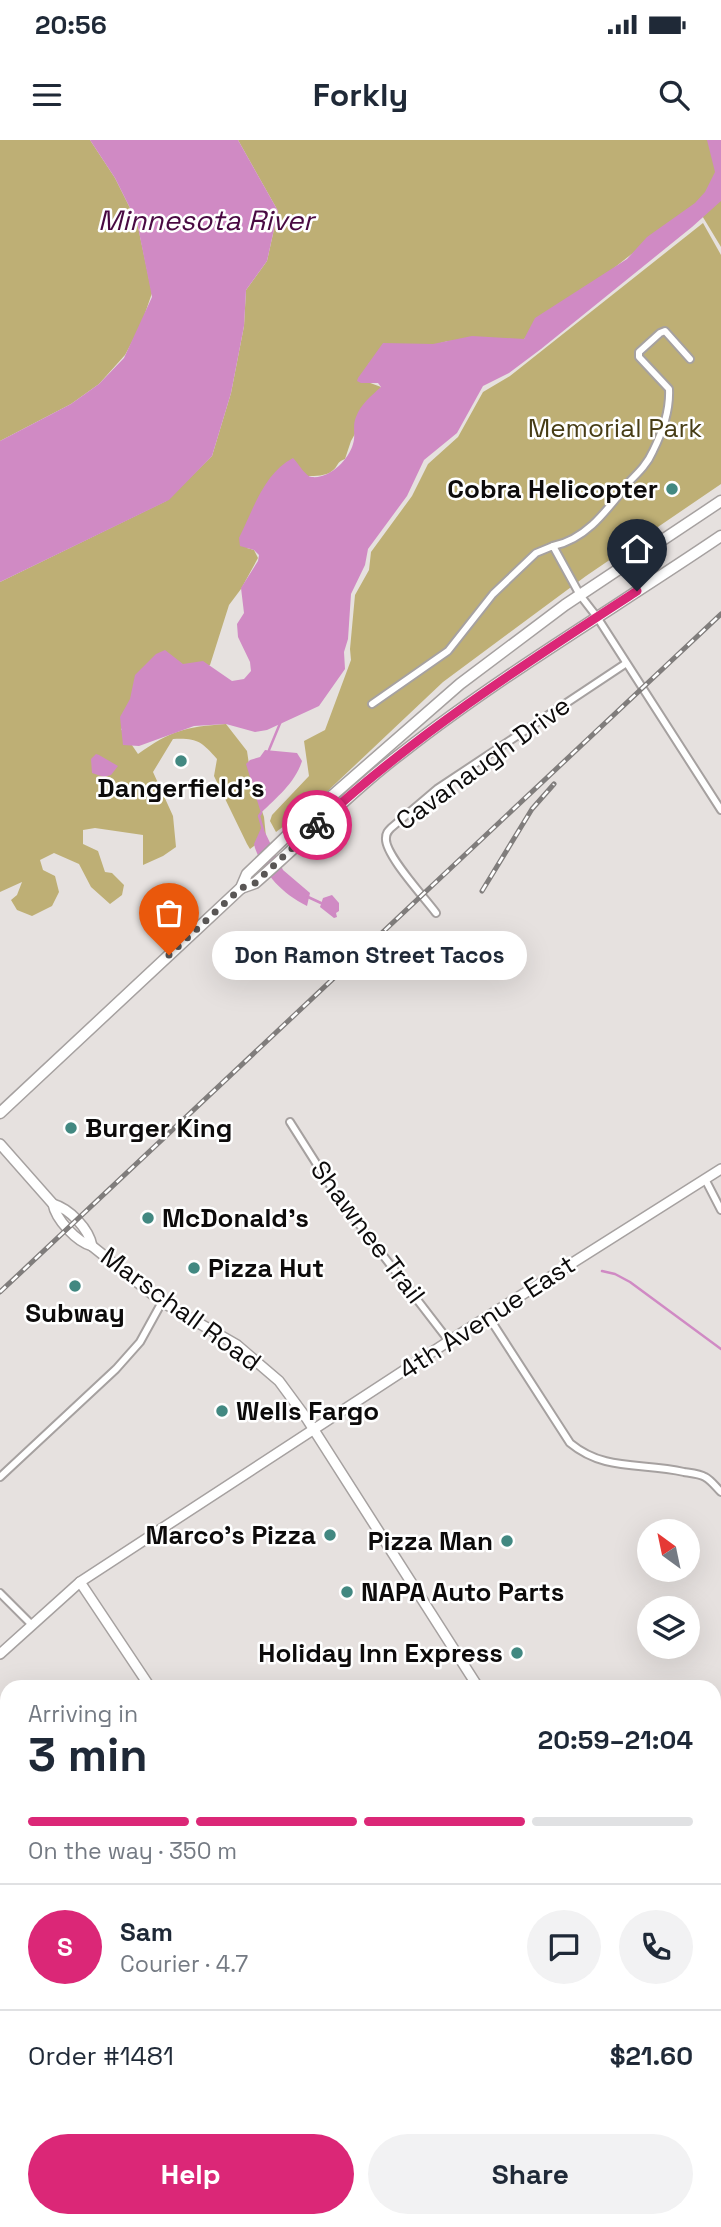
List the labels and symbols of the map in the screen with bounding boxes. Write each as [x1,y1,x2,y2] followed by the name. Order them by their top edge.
[98,202,317,238] water label: Minnesota River
[528,411,702,445] park label: Memorial Park
[447,472,658,506] place label: Cobra Helicopter
[664,481,680,497] marker: Cobra Helicopter
[607,519,667,591] pin
[389,688,577,838] street label: Cavanaugh Drive
[173,753,189,769] marker: Dangerfield's
[97,771,265,805] place label: Dangerfield's
[282,790,352,860] courier
[139,883,199,955] pin
[211,930,526,980] callout: Don Ramon Street Tacos
[85,1111,232,1145] place label: Burger King
[63,1120,79,1136] marker: Burger King
[303,1154,433,1310] street label: Shawnee Trail
[162,1201,309,1235] place label: McDonald's
[140,1210,156,1226] marker: McDonald's
[94,1239,268,1379] street label: Marschall Road
[392,1247,582,1387] street label: 4th Avenue East
[208,1251,324,1285] place label: Pizza Hut
[186,1260,202,1276] marker: Pizza Hut
[67,1278,83,1294] marker: Subway
[25,1296,125,1330] place label: Subway
[236,1394,379,1428] place label: Wells Fargo
[214,1403,230,1419] marker: Wells Fargo
[145,1518,316,1552] place label: Marco's Pizza
[637,1519,700,1582] north arrow
[368,1524,493,1558] place label: Pizza Man
[322,1527,338,1543] marker: Marco's Pizza
[499,1533,515,1549] marker: Pizza Man
[361,1575,564,1609] place label: NAPA Auto Parts
[339,1584,355,1600] marker: NAPA Auto Parts
[258,1636,503,1670] place label: Holiday Inn Express
[509,1645,525,1661] marker: Holiday Inn Express

